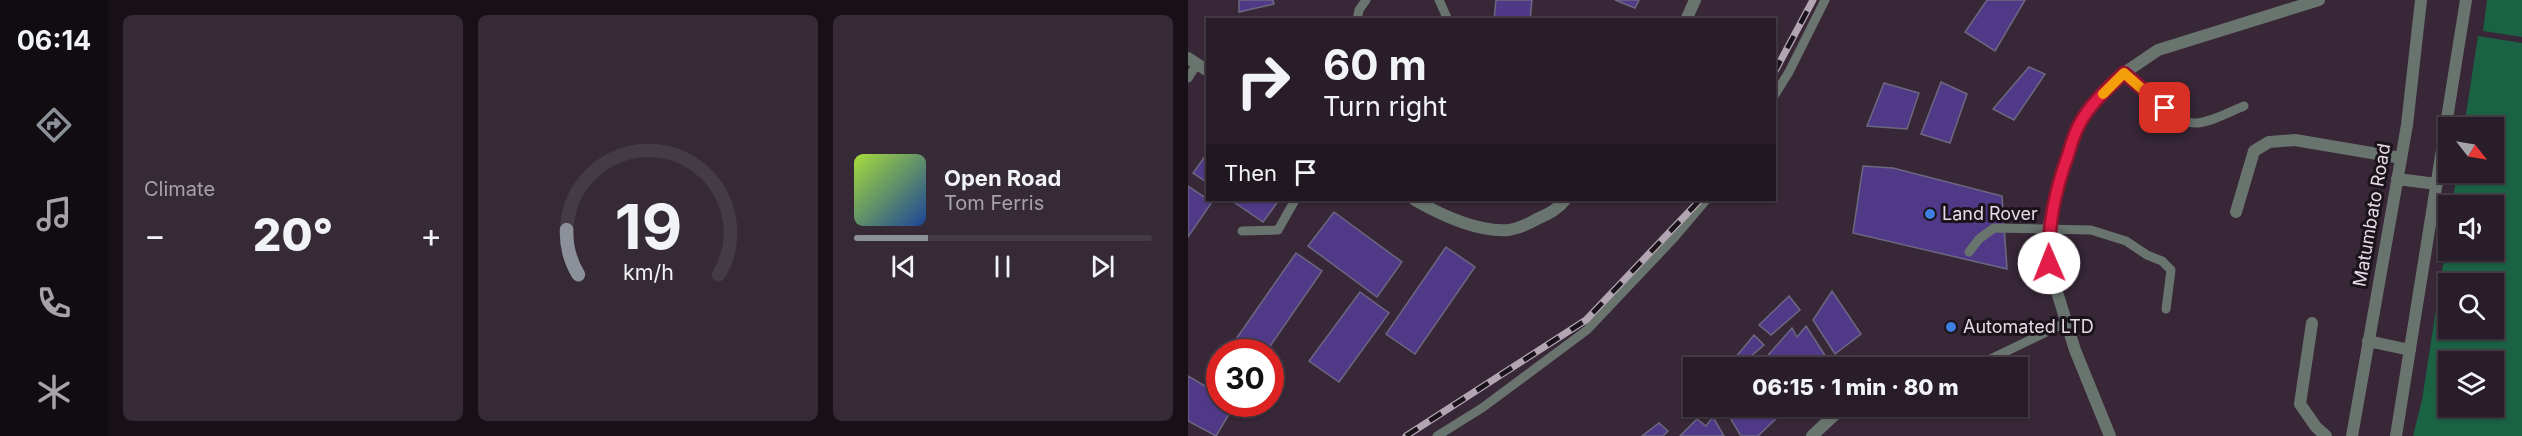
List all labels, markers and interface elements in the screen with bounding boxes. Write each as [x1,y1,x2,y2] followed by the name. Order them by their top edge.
[17,24,91,57] text: 06:14
[1323,39,1427,90] text: 60 m
[1224,42,1302,120] icon: right
[2139,82,2190,133] pin
[1323,90,1447,123] text: Turn right
[2148,91,2181,124] icon: arrive
[33,104,75,146] icon: directions
[2438,117,2504,183] north arrow
[2438,117,2504,417] map controls
[2349,142,2394,288] street label: Matumbato Road
[1289,156,1322,189] icon: arrive
[1224,160,1277,186] text: Then
[944,165,1061,191] text: Open Road
[144,177,215,201] text: Climate
[614,189,682,264] text: 19
[944,191,1044,215] text: Tom Ferris
[33,193,75,235] icon: music
[2438,195,2504,261] button: sound
[1942,203,2038,224] place label: Land Rover
[253,207,333,262] text: 20°
[1923,207,1937,221] marker: Land Rover
[144,215,166,255] text: −
[420,215,442,255] text: +
[2017,231,2081,295] position arrow
[887,250,920,283] icon: previous
[986,250,1019,283] icon: pause
[1086,250,1119,283] icon: next
[623,259,673,285] text: km/h
[2438,273,2504,339] button: search
[33,282,75,324] icon: phone
[1963,316,2094,337] place label: Automated LTD
[1944,320,1958,334] marker: Automated LTD
[1206,339,1284,417] speed limit sign: 30
[2438,351,2504,417] button: layers
[33,371,75,413] icon: climate
[1752,374,1959,400] text: 06:15 · 1 min · 80 m

